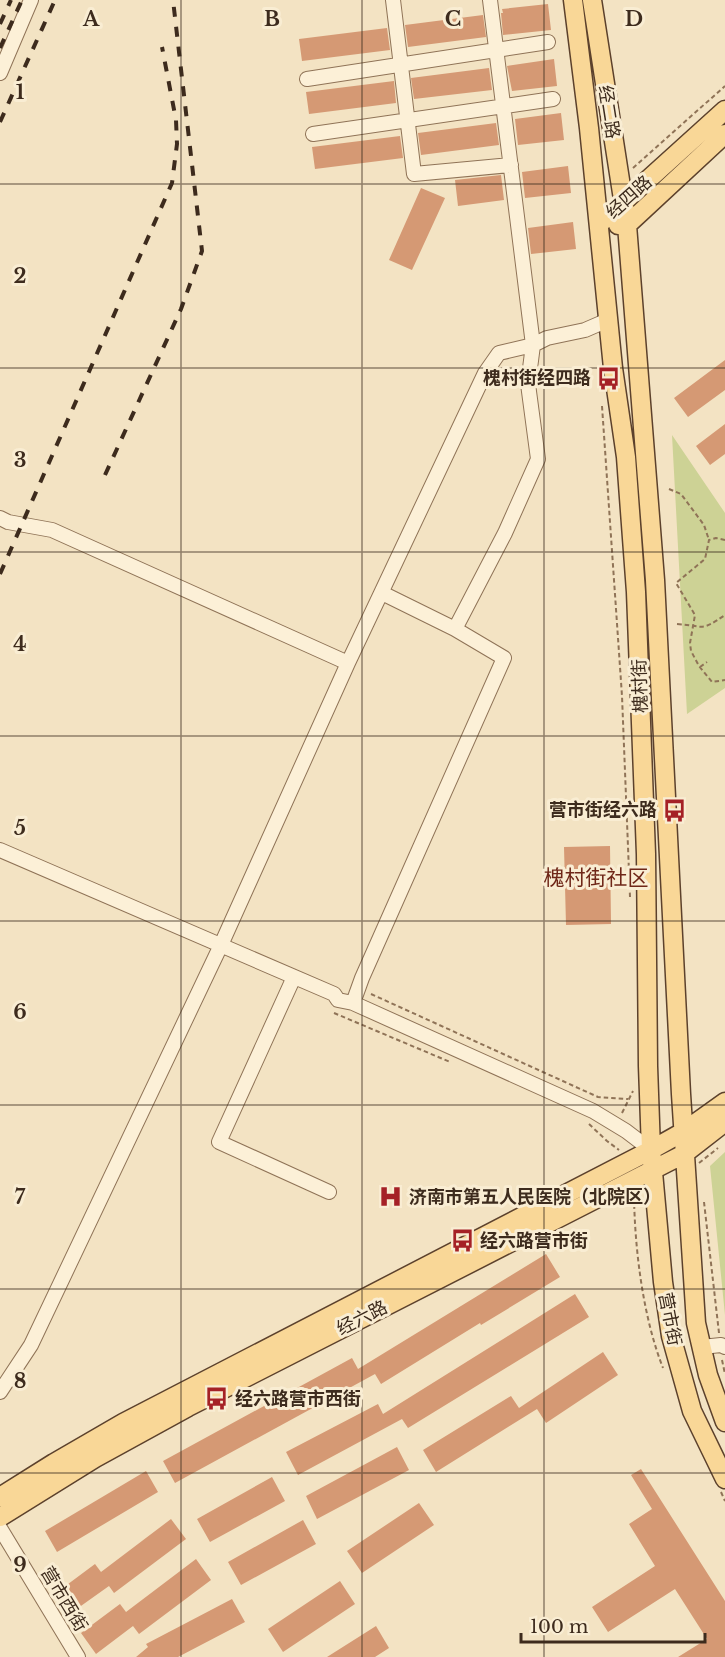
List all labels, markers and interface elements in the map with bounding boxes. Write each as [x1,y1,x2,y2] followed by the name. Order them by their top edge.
[82,7,100,31] text: A
[264,7,280,31] text: B
[445,7,461,31] text: C
[625,7,643,31] text: D
[16,80,25,104] text: 1
[594,84,624,140] street label: 经二路
[602,171,656,223] street label: 经四路
[13,264,27,288] text: 2
[596,365,622,391] bus stop icon: 槐村街经四路
[483,367,591,389] place label: 槐村街经四路
[14,448,26,472] text: 3
[13,632,27,656] text: 4
[628,659,652,713] street label: 槐村街
[662,797,688,823] bus stop icon: 营市街经六路
[549,799,657,821] place label: 营市街经六路
[14,816,26,840] text: 5
[544,865,649,891] district label: 槐村街社区
[13,1000,27,1024] text: 6
[378,1184,404,1210] hospital icon: 济南市第五人民医院（北院区）
[15,1185,26,1209] text: 7
[409,1186,661,1208] place label: 济南市第五人民医院（北院区）
[449,1228,475,1254] bus stop icon: 经六路营市街
[480,1230,588,1252] place label: 经六路营市街
[654,1290,686,1348] street label: 营市街
[333,1296,391,1340] street label: 经六路
[14,1369,26,1393] text: 8
[204,1386,230,1412] bus stop icon: 经六路营市西街
[235,1388,361,1410] place label: 经六路营市西街
[13,1553,27,1577] text: 9
[36,1562,92,1636] street label: 营市西街
[521,1606,706,1644] scale bar
[530,1616,588,1638] text: 100 m

